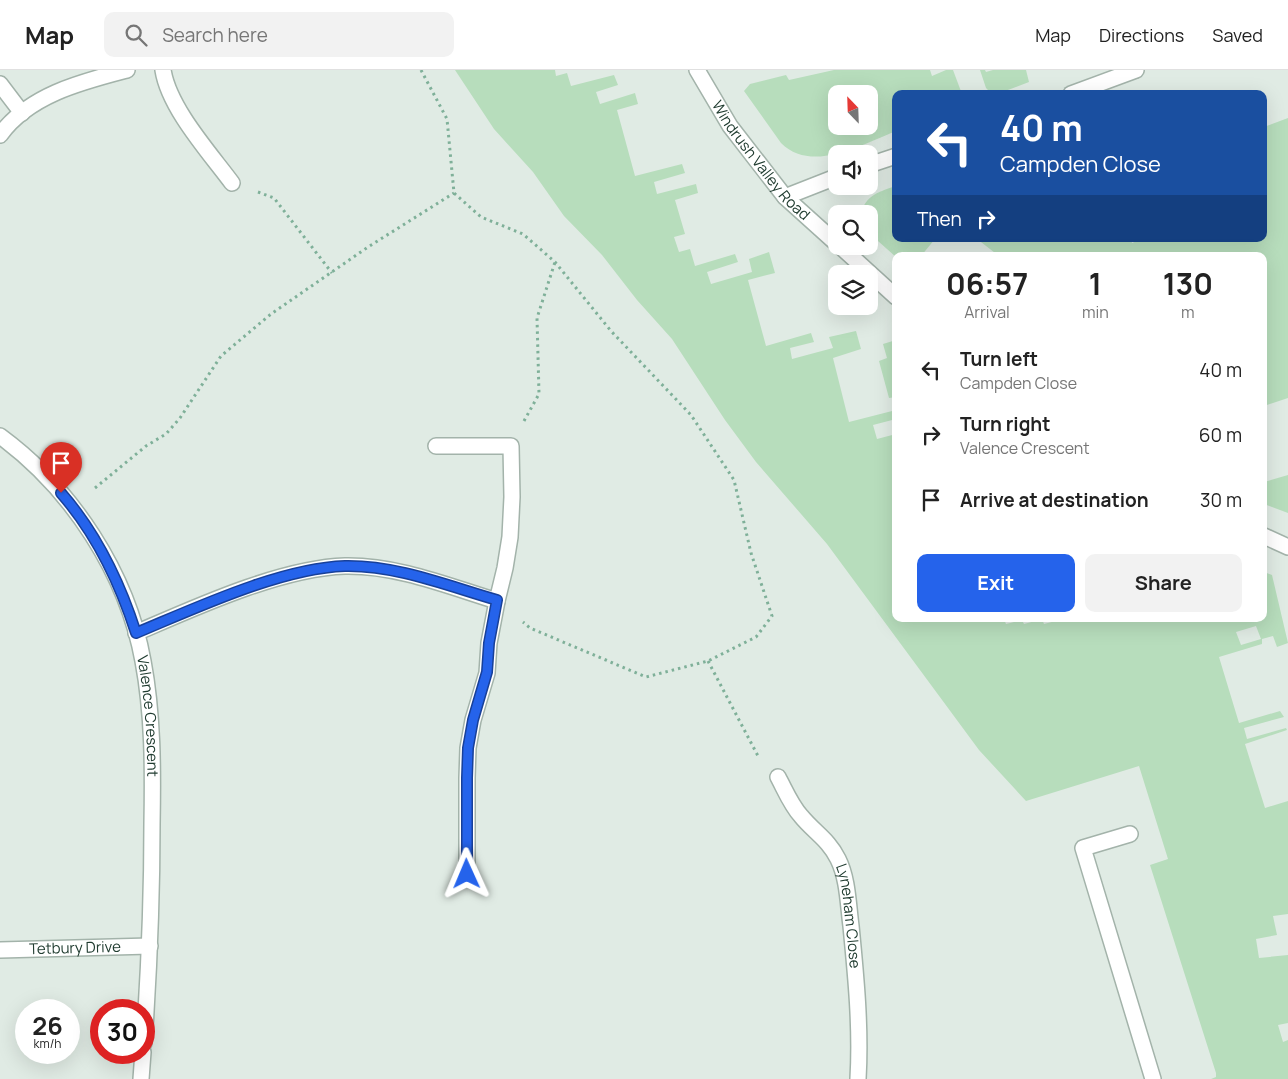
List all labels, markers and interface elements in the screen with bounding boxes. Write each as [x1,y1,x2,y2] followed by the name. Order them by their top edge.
[104,12,454,57] search box
[25,18,74,51] text: Map
[122,21,150,49] icon: search
[162,22,268,48] text: Search here
[1035,23,1071,47] text: Map
[1099,23,1184,47] text: Directions
[1212,23,1263,47] text: Saved
[828,85,878,135] north arrow
[828,85,878,315] map controls
[707,96,815,225] street label: Windrush Valley Road
[1000,104,1083,152] text: 40 m
[917,110,982,175] icon: left
[828,145,878,195] button: sound
[1000,149,1161,179] text: Campden Close
[828,205,878,255] button: search
[972,205,1000,233] icon: right
[917,206,962,232] text: Then
[946,263,1028,304] text: 06:57
[1089,263,1102,304] text: 1
[1163,263,1213,304] text: 130
[828,265,878,315] button: layers
[964,301,1010,323] text: Arrival
[1082,301,1109,323] text: min
[1181,301,1195,323] text: m
[960,346,1038,372] text: Turn left
[917,356,945,384] icon: left
[1199,357,1242,383] text: 40 m
[960,372,1077,394] text: Campden Close
[960,411,1050,437] text: Turn right
[917,421,945,449] icon: right
[1199,422,1242,448] text: 60 m
[960,437,1090,459] text: Valence Crescent
[40,442,82,493] pin
[47,449,75,477] icon: arrive
[917,486,945,514] icon: arrive
[960,487,1149,513] text: Arrive at destination
[1200,487,1242,513] text: 30 m
[917,554,1075,612] button: Exit
[1085,554,1242,612] button: Share
[132,654,163,777] street label: Valence Crescent
[440,847,492,899] position arrow
[831,861,866,970] street label: Lyneham Close
[29,936,121,959] street label: Tetbury Drive
[90,999,155,1064] speed limit sign: 30
[32,1008,63,1043] text: 26
[34,1035,61,1052] text: km/h

